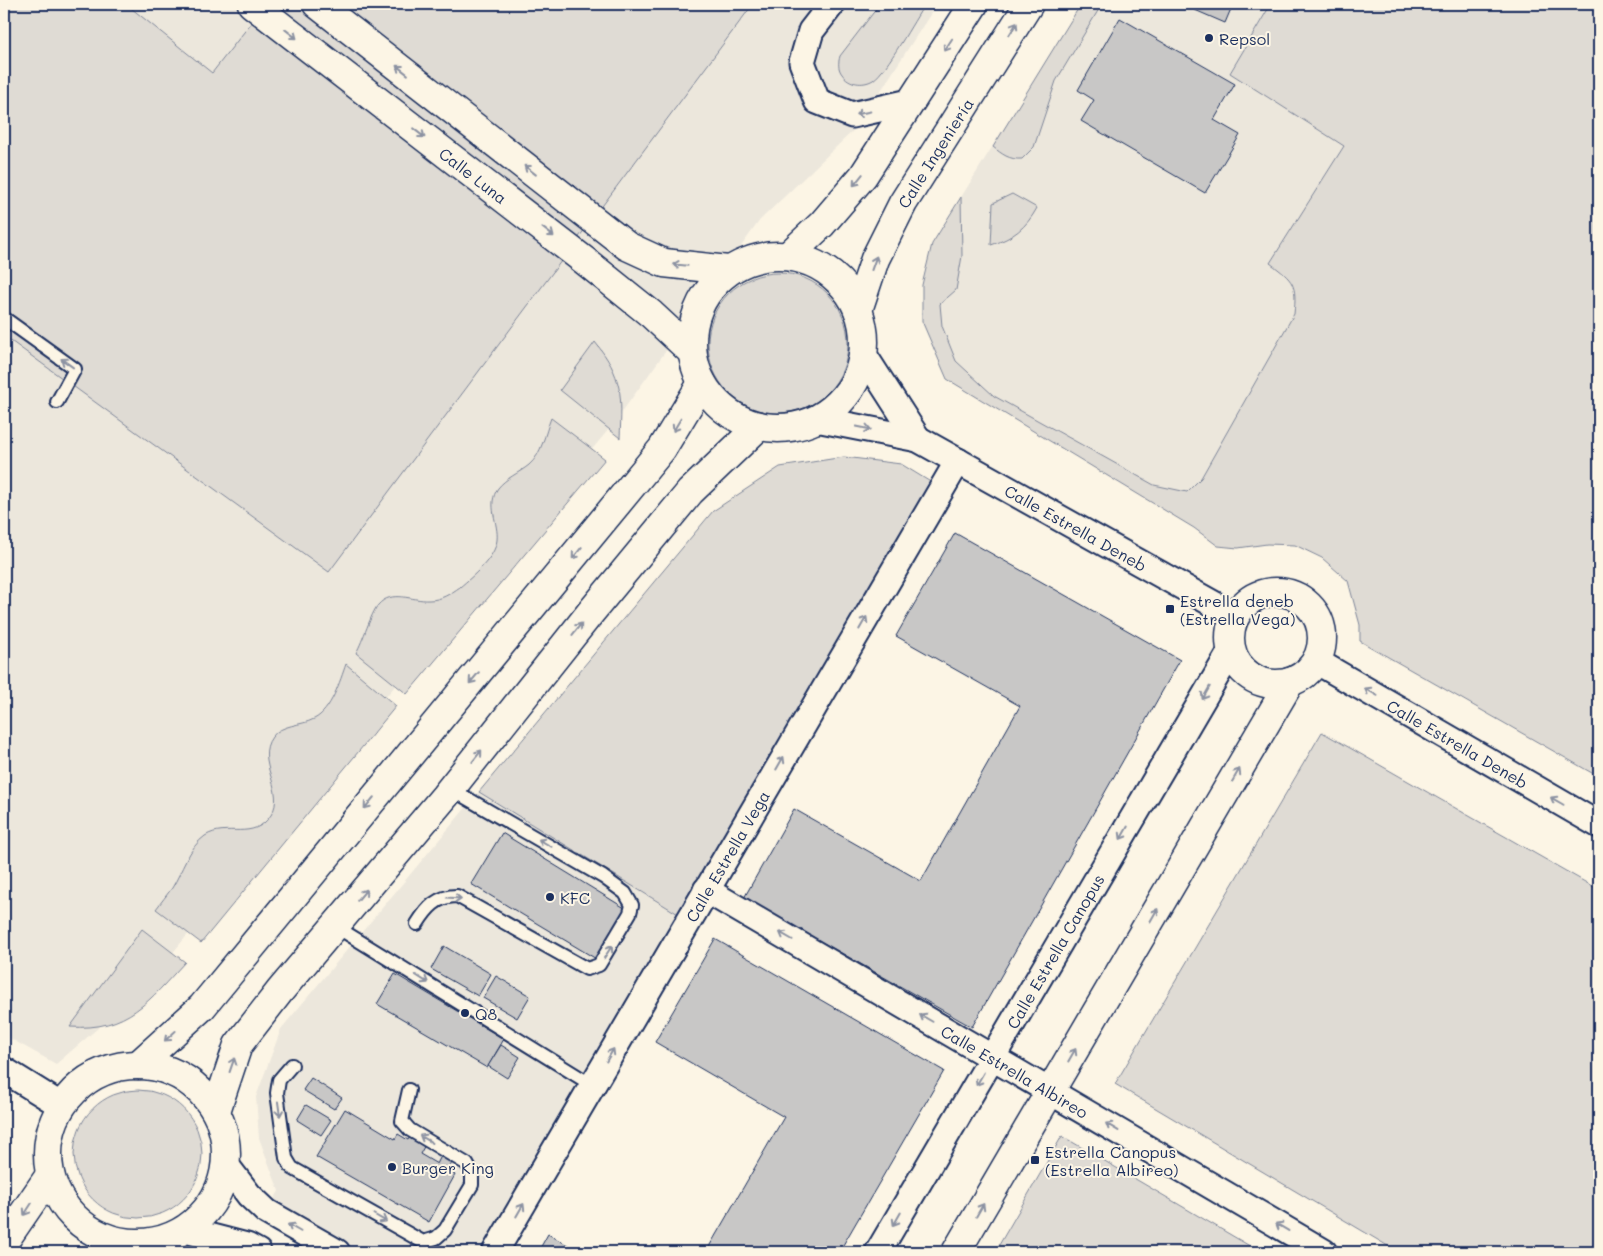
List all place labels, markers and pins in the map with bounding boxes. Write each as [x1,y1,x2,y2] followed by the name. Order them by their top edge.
[1219,28,1270,49] place label: Repsol
[1203,32,1215,44] marker: Repsol
[1180,590,1295,629] place label: Estrella deneb (Estrella Vega)
[1164,603,1176,615] marker: Estrella deneb (Estrella Vega)
[560,887,590,908] place label: KFC
[544,891,556,903] marker: KFC
[475,1003,497,1024] place label: Q8
[459,1007,471,1019] marker: Q8
[1045,1141,1179,1180] place label: Estrella Canopus (Estrella Albireo)
[1029,1154,1041,1166] marker: Estrella Canopus (Estrella Albireo)
[402,1157,494,1178] place label: Burger King
[386,1161,398,1173] marker: Burger King

